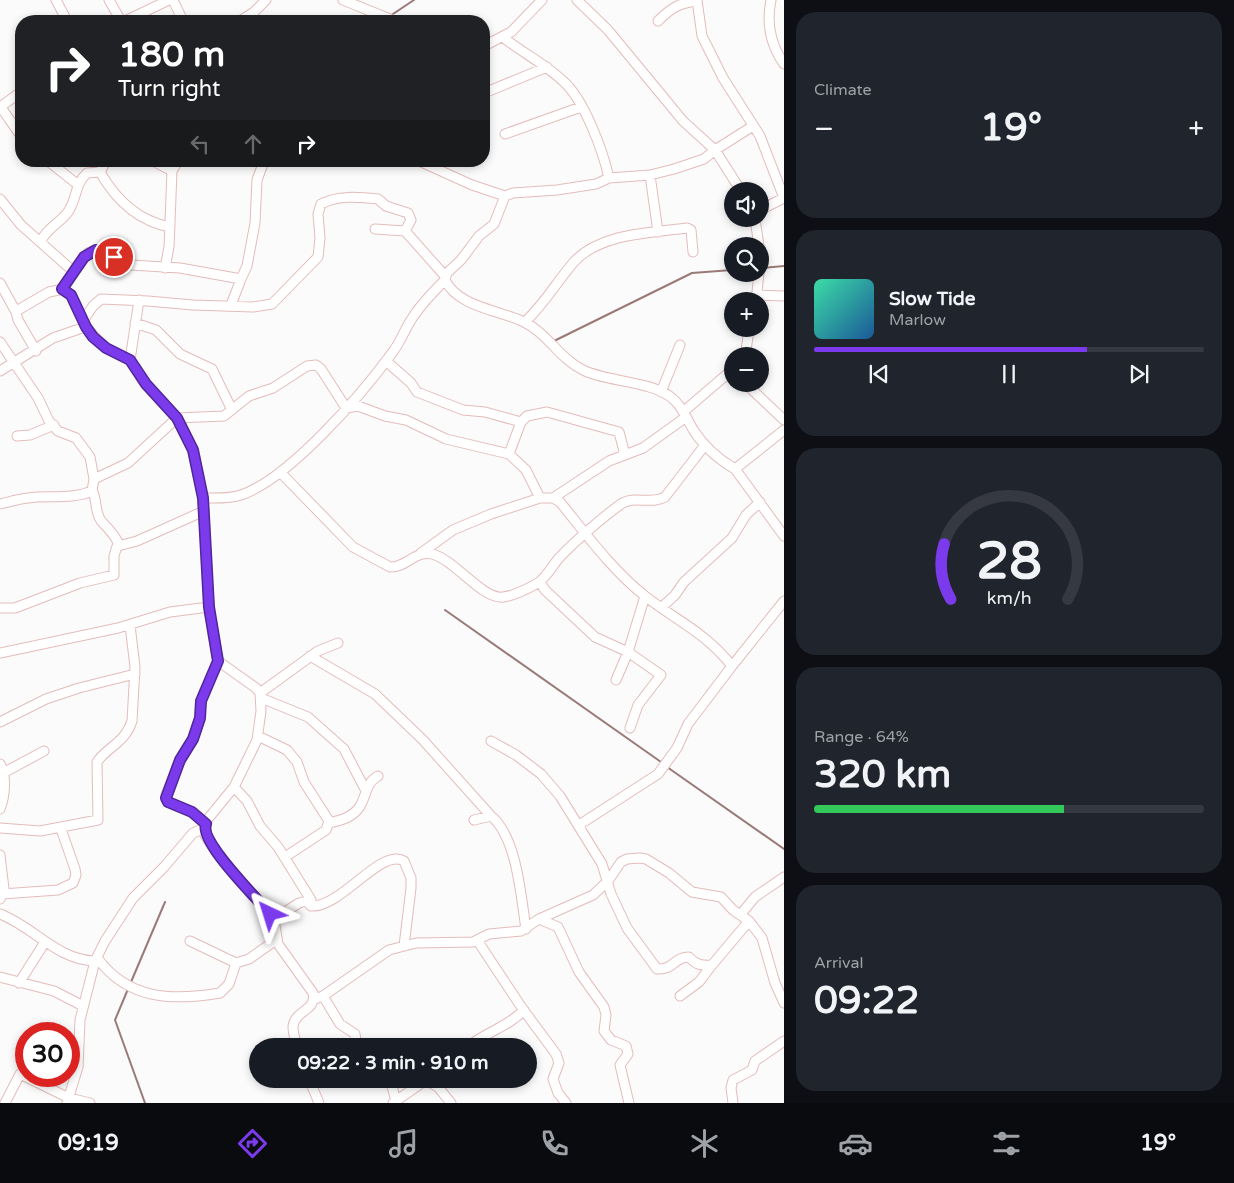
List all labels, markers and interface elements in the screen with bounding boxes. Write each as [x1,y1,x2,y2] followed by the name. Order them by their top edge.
[118,34,225,76] text: 180 m
[35,35,100,100] icon: right
[118,76,220,102] text: Turn right
[814,80,872,100] text: Climate
[980,105,1042,151] text: 19°
[814,112,834,146] text: −
[1188,112,1204,146] text: +
[186,130,214,158] icon: left
[239,130,267,158] icon: ahead
[292,130,320,158] icon: right
[724,182,769,392] map controls
[724,182,769,227] button: sound
[93,236,135,278] pin
[724,237,769,282] button: search
[100,243,128,271] icon: arrive
[889,288,976,310] text: Slow Tide
[724,292,769,337] button: +
[889,310,946,330] text: Marlow
[724,347,769,392] button: −
[865,360,893,388] icon: previous
[995,360,1023,388] icon: pause
[1125,360,1153,388] icon: next
[976,530,1042,593] text: 28
[987,588,1031,609] text: km/h
[814,727,909,747] text: Range · 64%
[814,752,951,798] text: 320 km
[243,887,295,939] position arrow
[814,953,863,973] text: Arrival
[814,978,919,1024] text: 09:22
[15,1022,80,1087] speed limit sign: 30
[297,1052,489,1074] text: 09:22 · 3 min · 910 m
[235,1126,270,1161] icon: directions
[386,1126,421,1161] icon: music
[537,1126,572,1161] icon: phone
[687,1126,722,1161] icon: climate
[838,1126,873,1161] icon: car
[989,1126,1024,1161] icon: filters
[58,1130,119,1156] text: 09:19
[1140,1130,1176,1156] text: 19°

